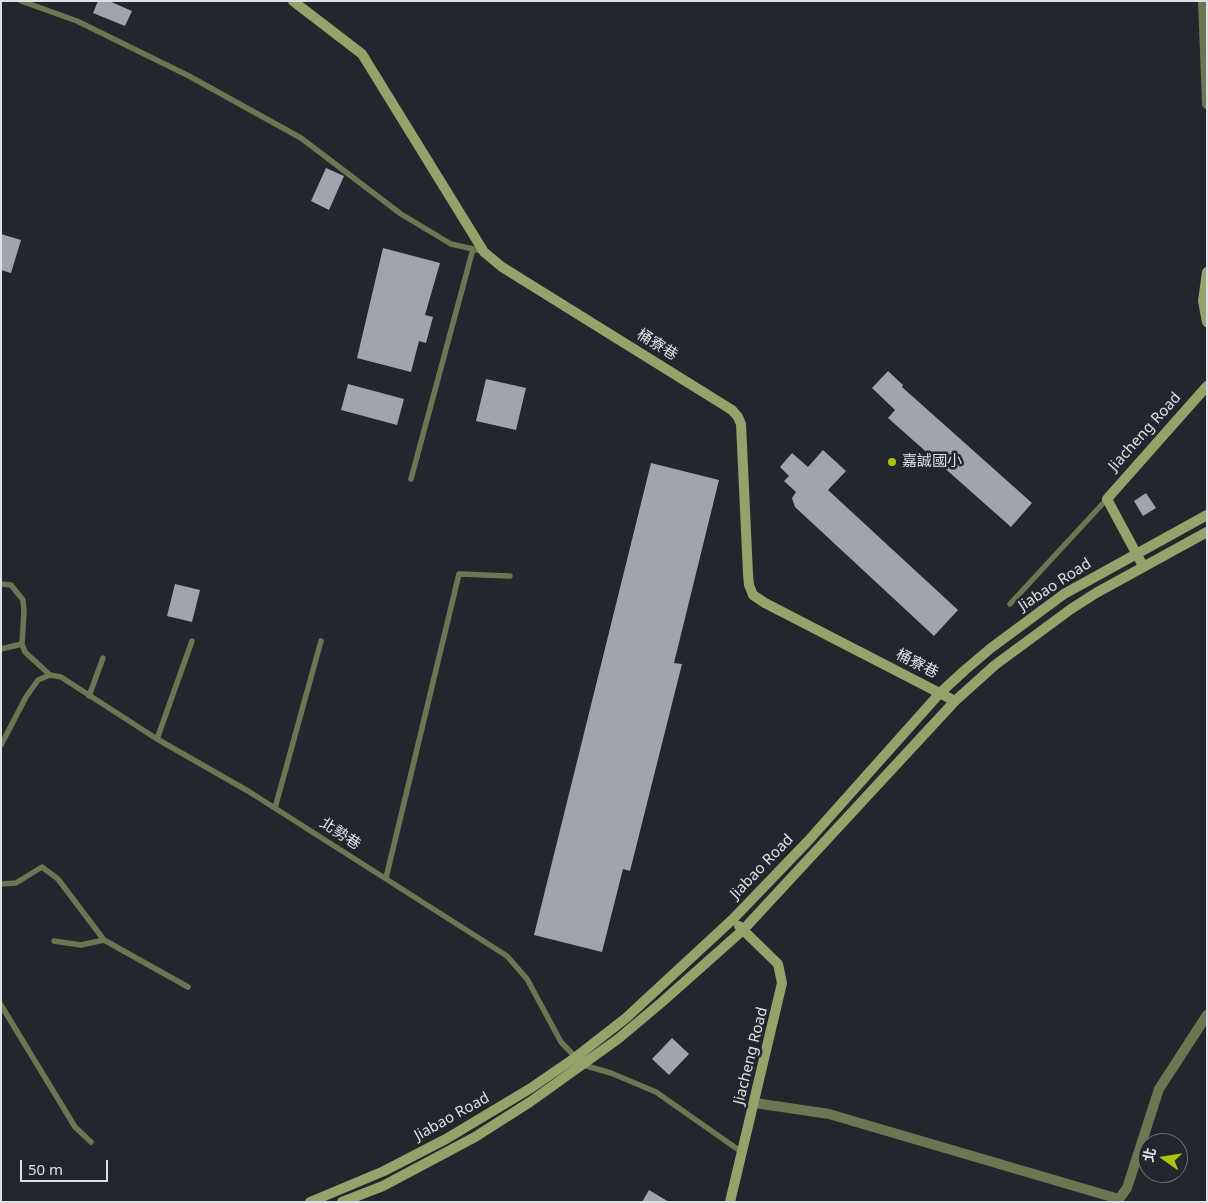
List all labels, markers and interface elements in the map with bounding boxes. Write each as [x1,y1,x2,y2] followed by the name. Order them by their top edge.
[633,325,681,365] street label: 桶寮巷
[1105,389,1185,475] street label: Jiacheng Road
[902,453,962,471] place label: 嘉誠國小
[886,456,898,468] marker: 嘉誠國小
[1015,555,1095,615] street label: Jiabao Road
[893,646,941,682] street label: 桶寮巷
[316,814,364,854] street label: 北勢巷
[727,831,797,903] street label: Jiabao Road
[730,1005,772,1107] street label: Jiacheng Road
[411,1089,493,1145] street label: Jiabao Road
[1138,1133,1188,1183] north arrow
[1138,1146,1160,1164] text: 北
[22,1150,110,1182] scale bar
[28,1159,63,1179] text: 50 m

